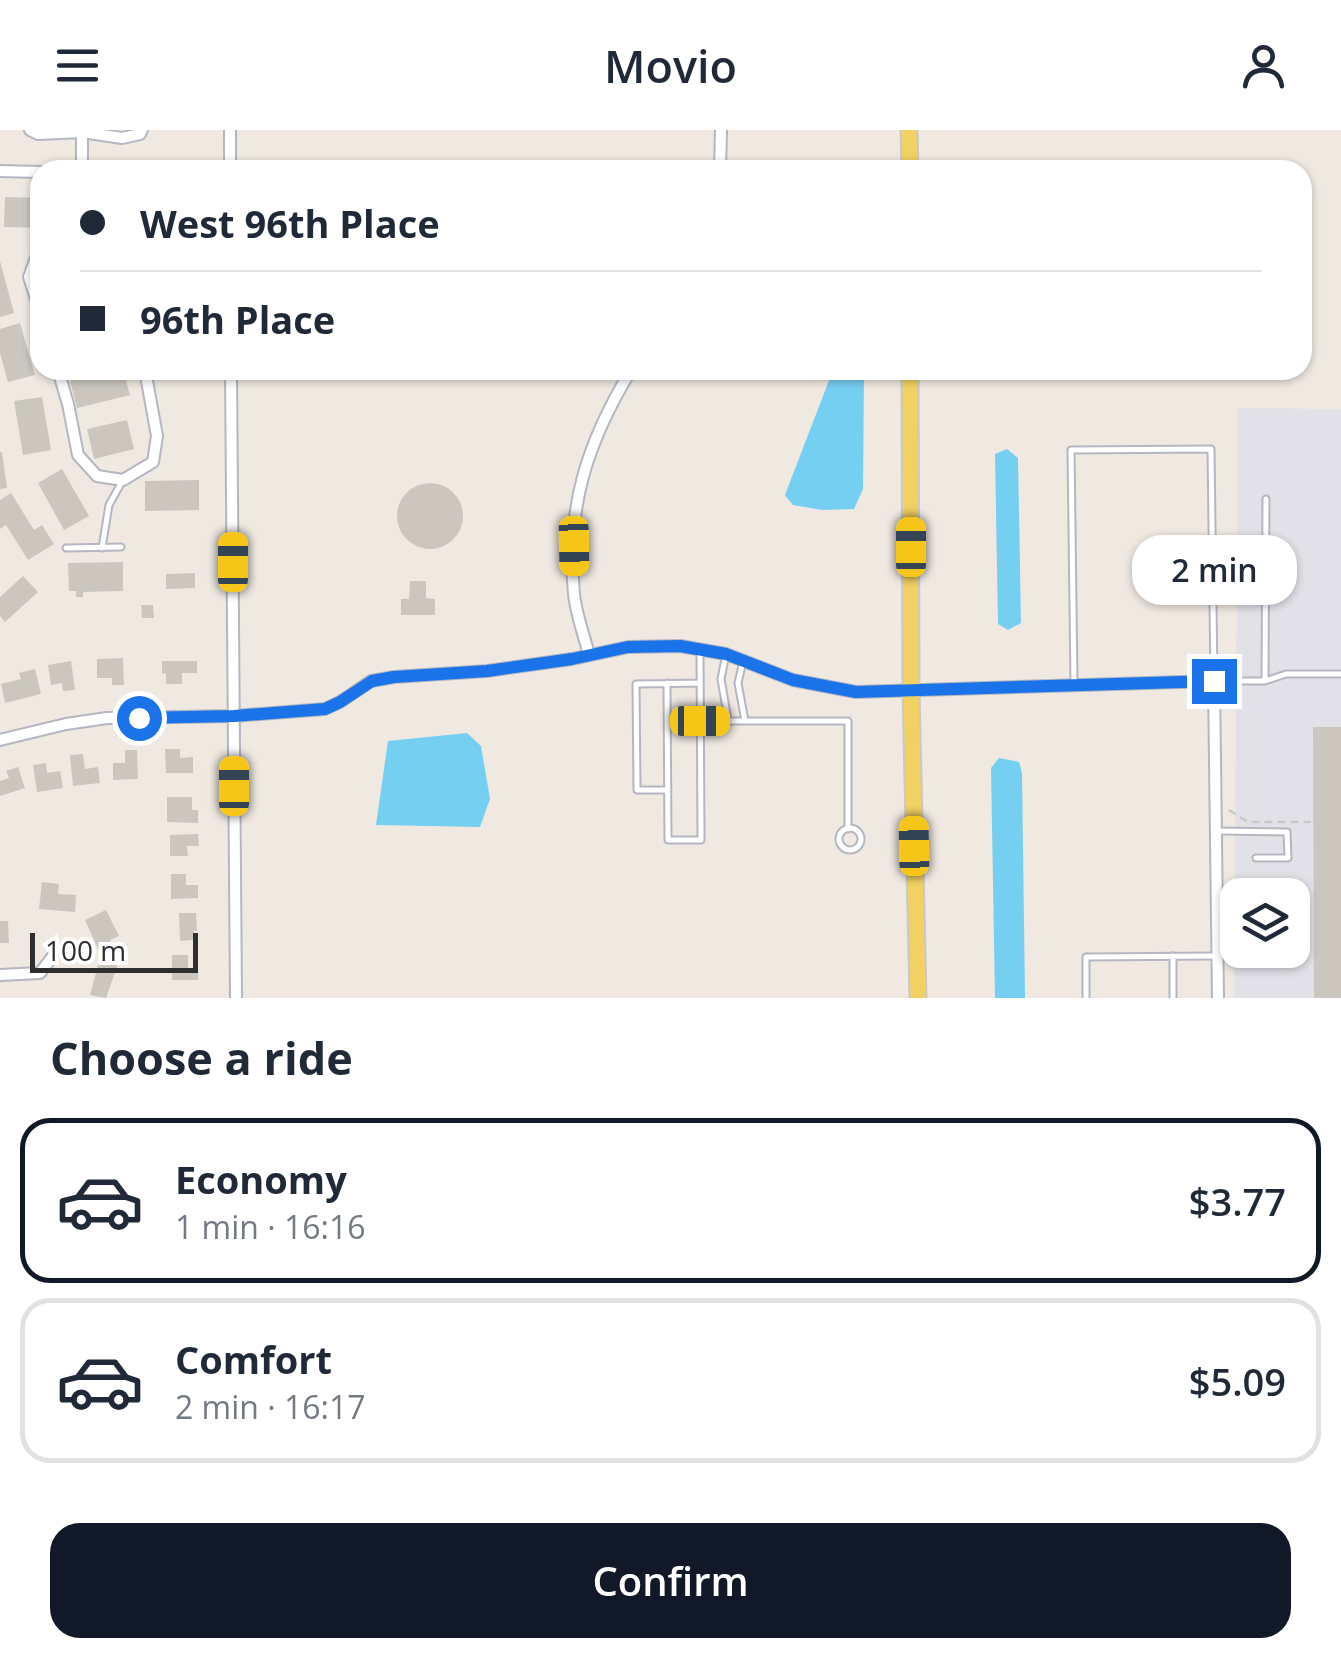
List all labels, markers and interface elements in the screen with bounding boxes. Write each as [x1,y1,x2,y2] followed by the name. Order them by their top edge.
[604,35,737,96] text: Movio
[50,38,105,93] icon: menu
[1236,38,1291,93] icon: person
[140,197,440,249] text: West 96th Place
[140,293,335,345] text: 96th Place
[558,516,590,576] car
[896,517,926,577] car
[218,532,248,592] car
[1132,536,1296,606] callout: 2 min
[1171,548,1258,591] text: 2 min
[1192,659,1237,704] route end
[117,696,162,741] route start
[670,706,730,736] car
[219,756,249,816] car
[898,816,930,876] car
[1220,878,1310,968] map controls
[1220,878,1310,968] button: layers
[30,928,198,973] scale bar
[45,931,126,969] text: 100 m
[50,1027,353,1088] text: Choose a ride
[175,1153,347,1205] text: Economy
[55,1156,145,1246] icon: car
[1189,1175,1286,1227] text: $3.77
[175,1205,366,1248] text: 1 min · 16:16
[175,1333,332,1385] text: Comfort
[55,1336,145,1426] icon: car
[1189,1355,1286,1407] text: $5.09
[175,1385,366,1428] text: 2 min · 16:17
[50,1523,1291,1638] button: Confirm

